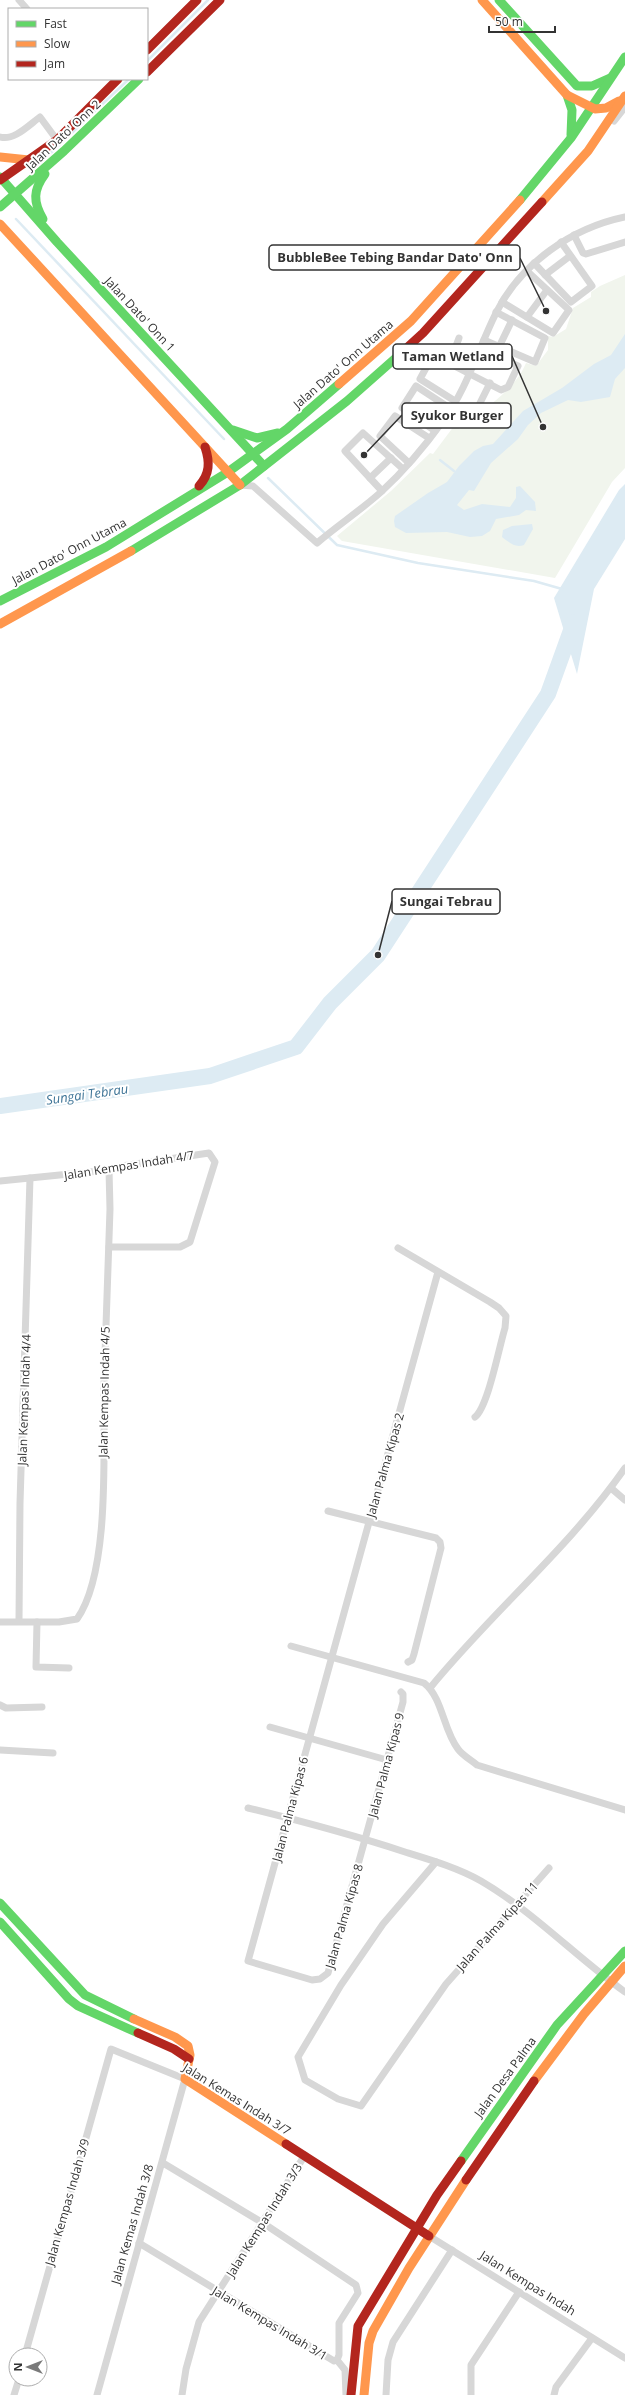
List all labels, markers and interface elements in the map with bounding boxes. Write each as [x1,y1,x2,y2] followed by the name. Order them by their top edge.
[8,8,148,80] legend
[489,8,555,34] scale bar
[495,13,523,30] text: 50 m
[44,15,67,32] text: Fast
[44,35,71,52] text: Slow
[43,55,65,72] text: Jam
[21,96,104,175] street label: Jalan Dato' Onn 2
[269,245,520,270] callout: BubbleBee Tebing Bandar Dato' Onn
[277,248,513,266] text: BubbleBee Tebing Bandar Dato' Onn
[100,272,179,355] street label: Jalan Dato' Onn 1
[289,316,397,413] street label: Jalan Dato' Onn Utama
[393,344,512,369] callout: Taman Wetland
[402,347,504,365] text: Taman Wetland
[402,403,511,428] callout: Syukor Burger
[411,406,503,424] text: Syukor Burger
[8,514,129,589] street label: Jalan Dato' Onn Utama
[392,889,500,914] callout: Sungai Tebrau
[400,892,492,910] text: Sungai Tebrau
[45,1079,130,1109] water label: Sungai Tebrau
[62,1146,195,1184] street label: Jalan Kempas Indah 4/7
[94,1326,114,1459] street label: Jalan Kempas Indah 4/5
[13,1334,35,1467] street label: Jalan Kempas Indah 4/4
[362,1411,408,1520] street label: Jalan Palma Kipas 2
[364,1711,408,1820] street label: Jalan Palma Kipas 9
[268,1755,312,1864] street label: Jalan Palma Kipas 6
[321,1862,367,1971] street label: Jalan Palma Kipas 8
[452,1878,542,1975] street label: Jalan Palma Kipas 11
[469,2033,540,2122] street label: Jalan Desa Palma
[179,2058,294,2139] street label: Jalan Kemas Indah 3/7
[40,2136,93,2268] street label: Jalan Kempas Indah 3/9
[221,2160,306,2281] street label: Jalan Kempas Indah 3/3
[106,2162,157,2287] street label: Jalan Kemas Indah 3/8
[476,2246,579,2319] street label: Jalan Kempas Indah
[208,2281,331,2364] street label: Jalan Kempas Indah 3/1
[8,2347,48,2387] north arrow
[10,2363,25,2371] text: N

